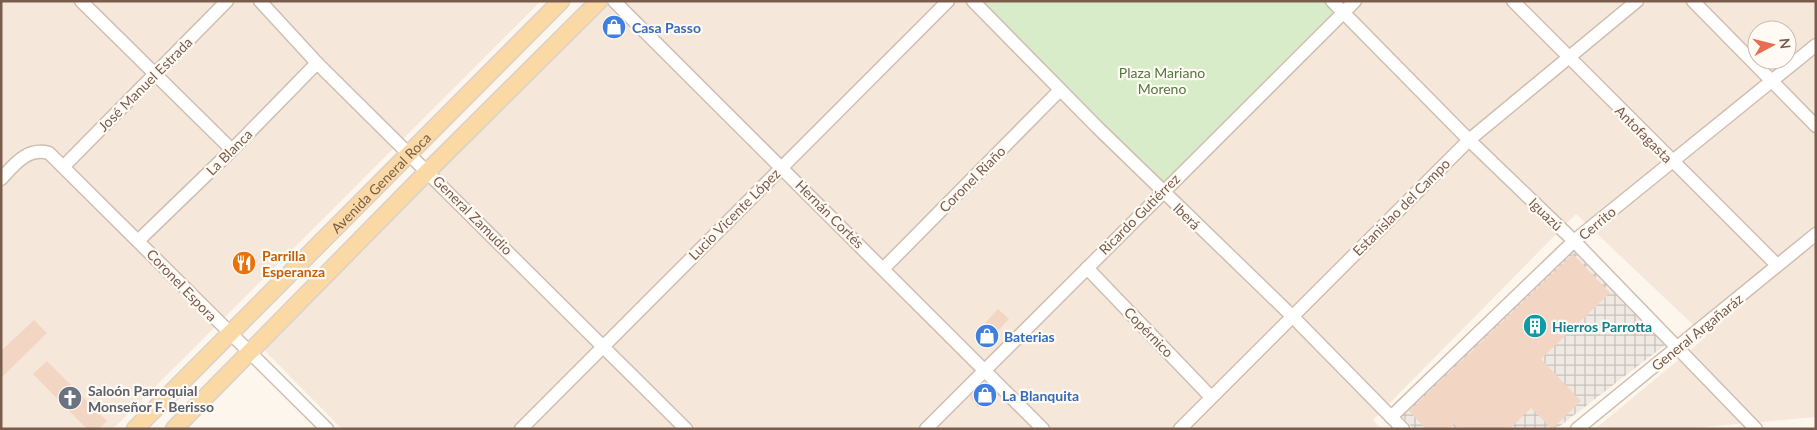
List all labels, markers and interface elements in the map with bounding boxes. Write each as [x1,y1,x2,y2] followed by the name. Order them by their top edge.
[601,14,627,40] shop icon: Casa Passo
[632,19,701,36] place label: Casa Passo
[1747,20,1797,70] north arrow
[94,33,196,135] street label: José Manuel Estrada
[1776,37,1794,50] text: N
[1119,64,1205,97] park label: Plaza Mariano Moreno
[1612,102,1676,166] street label: Antofagasta
[202,125,256,179] street label: La Blanca
[327,129,434,236] street label: Avenida General Roca
[935,142,1009,216] street label: Coronel Riaño
[1349,155,1453,259] street label: Estanislao del Campo
[685,165,783,263] street label: Lucio Vicente López
[1095,170,1183,258] street label: Ricardo Gutiérrez
[430,172,516,258] street label: General Zamudio
[792,176,868,252] street label: Hernán Cortés
[1526,194,1566,234] street label: Iguazú
[1170,199,1204,233] street label: Iberá
[1575,203,1619,243] street label: Cerrito
[143,245,221,325] street label: Coronel Espora
[262,247,325,280] place label: Parrilla Esperanza
[231,250,257,276] restaurant icon: Parrilla Esperanza
[1648,290,1746,374] street label: General Argañaráz
[1121,303,1177,361] street label: Copérnico
[1522,313,1548,339] building icon: Hierros Parrotta
[1552,318,1652,335] place label: Hierros Parrotta
[974,323,1000,349] shop icon: Baterias
[1004,328,1055,345] place label: Baterias
[88,382,214,415] place label: Saloón Parroquial Monseñor F. Berisso
[972,382,998,408] shop icon: La Blanquita
[57,385,83,411] church icon: Saloón Parroquial Monseñor F. Berisso
[1002,387,1079,404] place label: La Blanquita

